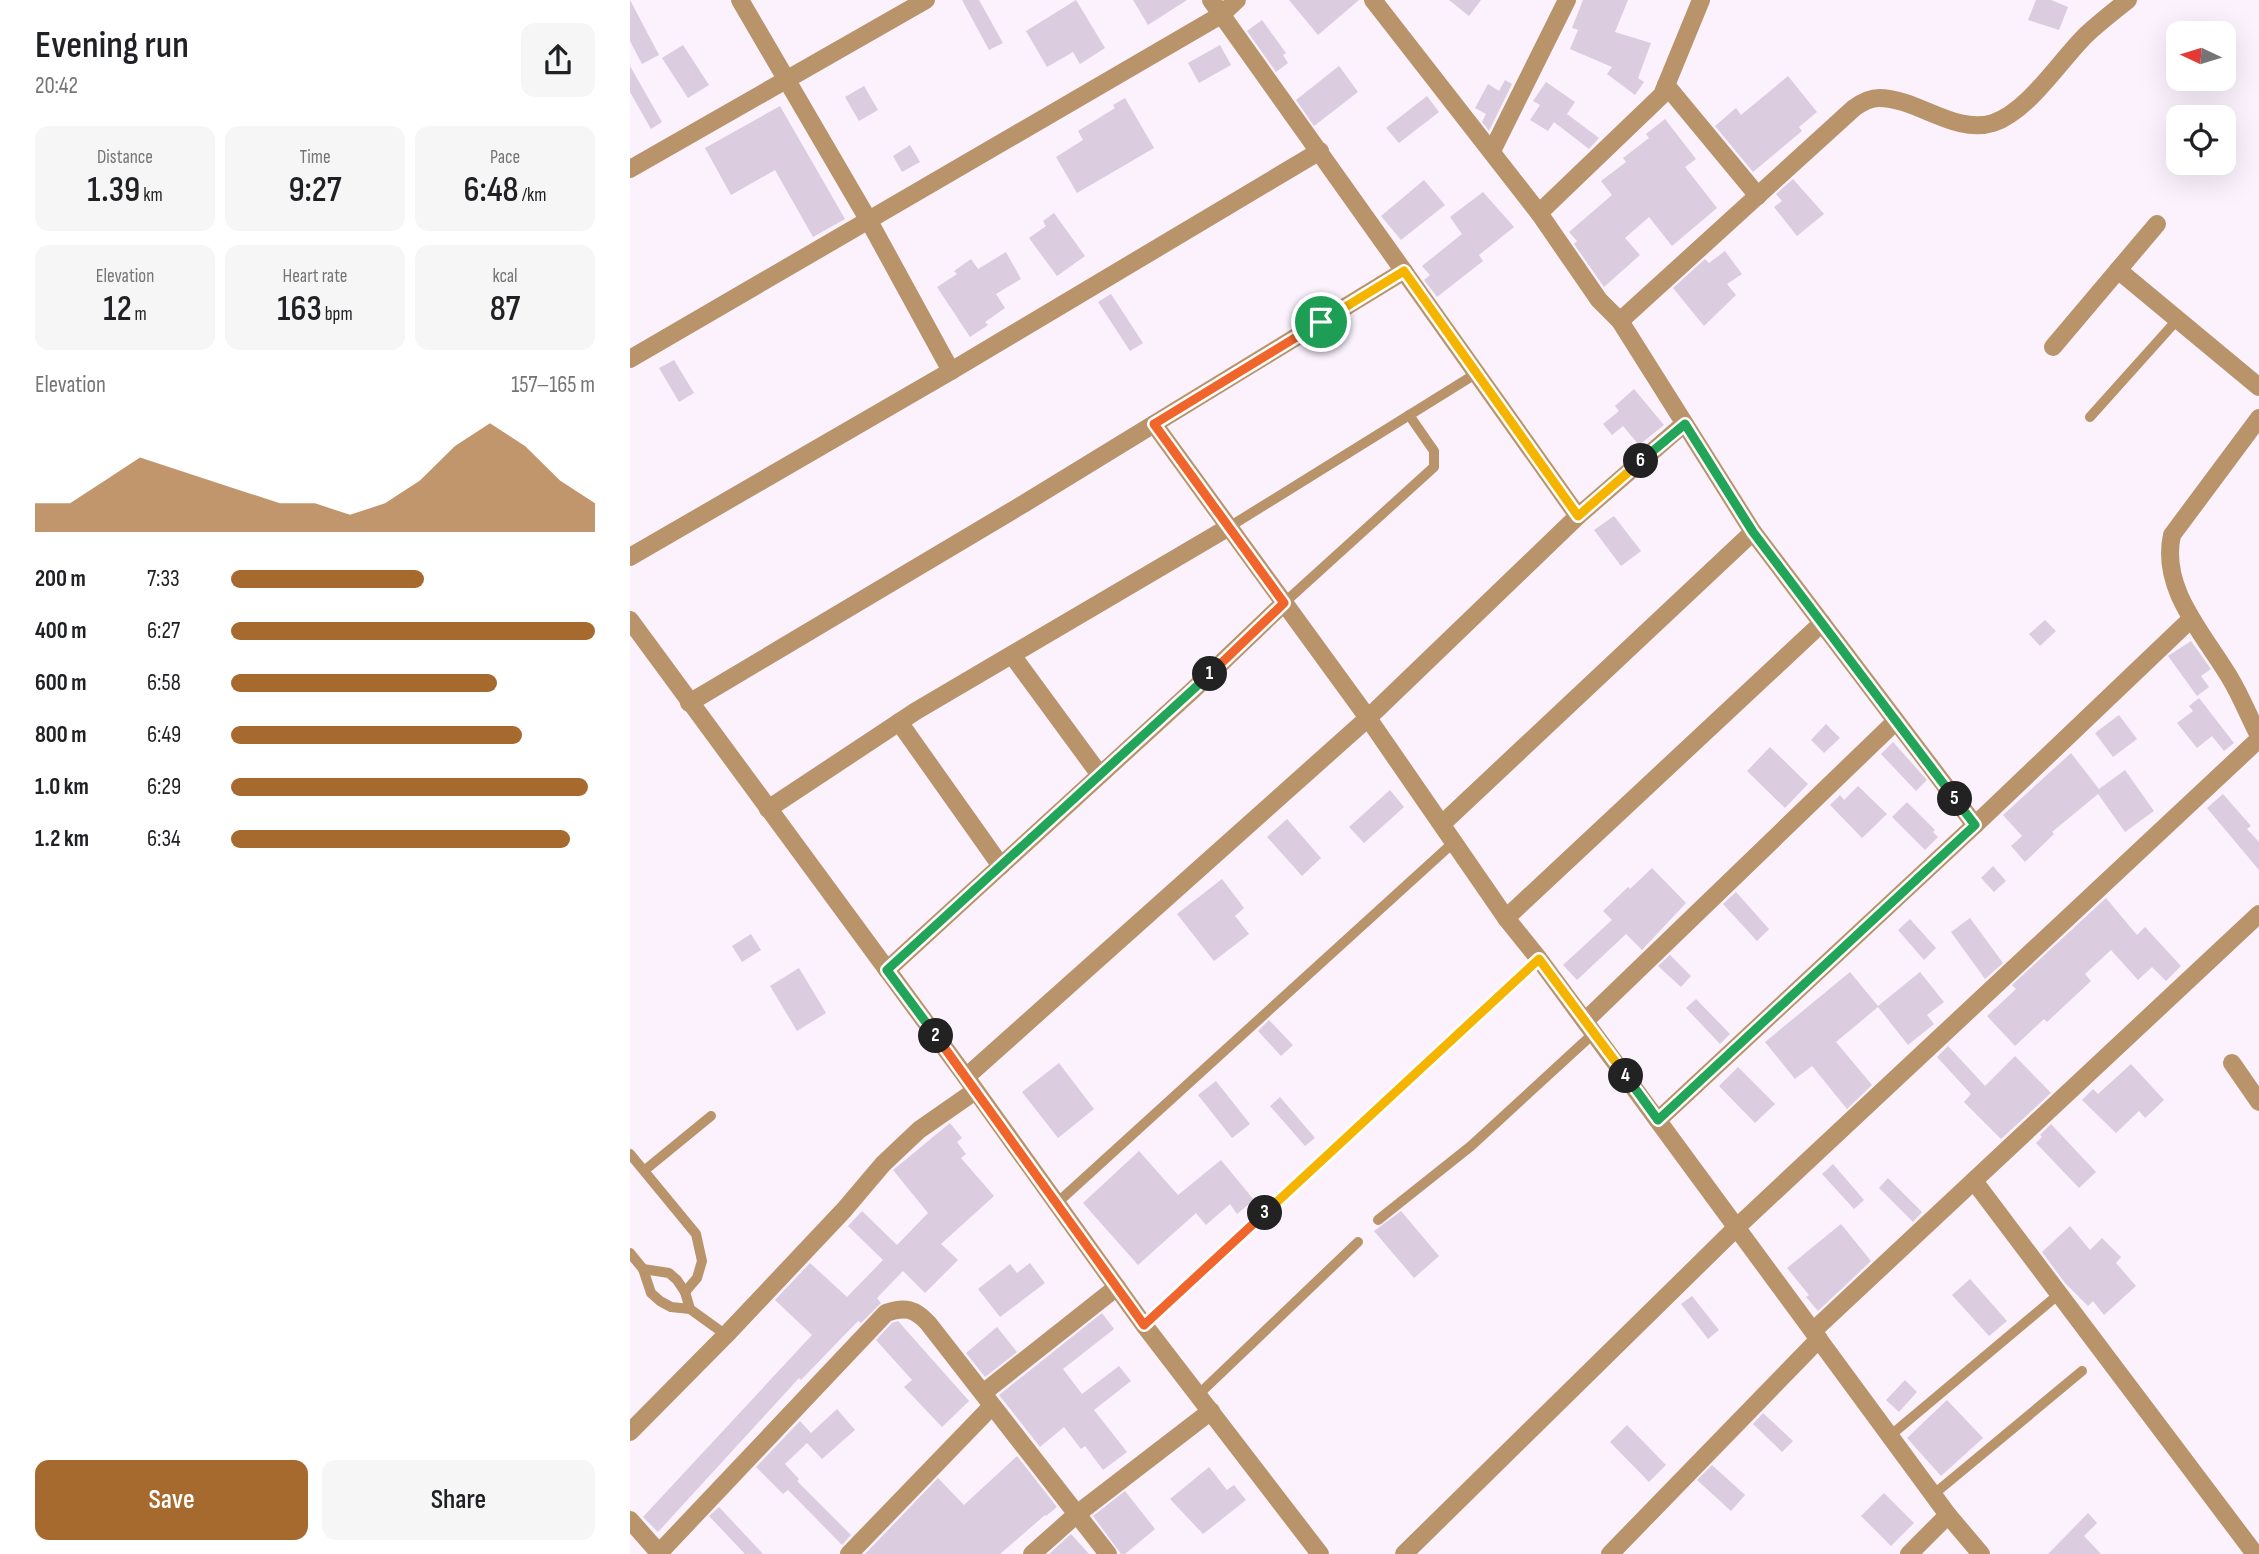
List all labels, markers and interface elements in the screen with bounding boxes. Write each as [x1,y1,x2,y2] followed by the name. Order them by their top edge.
[2166,21,2236,91] north arrow
[2166,21,2236,175] map controls
[35,23,189,68] text: Evening run
[521,23,595,97] button: share
[35,72,78,100] text: 20:42
[2166,105,2236,175] button: locate
[97,146,153,169] text: Distance
[299,146,331,169] text: Time
[490,146,520,169] text: Pace
[87,169,140,212] text: 1.39
[288,169,342,212] text: 9:27
[464,169,519,212] text: 6:48
[140,184,163,207] text: km
[519,184,546,207] text: /km
[96,265,154,288] text: Elevation
[283,265,347,288] text: Heart rate
[492,265,518,288] text: kcal
[103,288,132,331] text: 12
[277,288,322,331] text: 163
[490,288,520,331] text: 87
[1291,292,1351,352] pin
[132,303,147,326] text: m
[322,303,353,326] text: bpm
[1302,303,1340,341] icon: arrive
[35,371,106,399] text: Elevation
[511,371,595,399] text: 157–165 m
[1623,444,1658,478] pin: 6
[1636,449,1645,472] text: 6
[35,565,86,593] text: 200 m
[147,565,180,593] text: 7:33
[35,617,86,645] text: 400 m
[147,617,180,645] text: 6:27
[1192,656,1228,692] pin: 1
[1206,662,1213,685] text: 1
[35,669,87,697] text: 600 m
[147,669,181,697] text: 6:58
[35,721,87,749] text: 800 m
[147,721,181,749] text: 6:49
[35,773,89,801] text: 1.0 km
[147,773,181,801] text: 6:29
[1938,782,1972,816] pin: 5
[1950,787,1959,810] text: 5
[35,825,89,853] text: 1.2 km
[147,825,181,853] text: 6:34
[918,1018,954,1054] pin: 2
[931,1024,940,1047] text: 2
[1608,1058,1644,1094] pin: 4
[1621,1064,1630,1087] text: 4
[1248,1196,1282,1230] pin: 3
[1260,1201,1269,1224] text: 3
[35,1460,308,1540] button: Save
[322,1460,595,1540] button: Share

